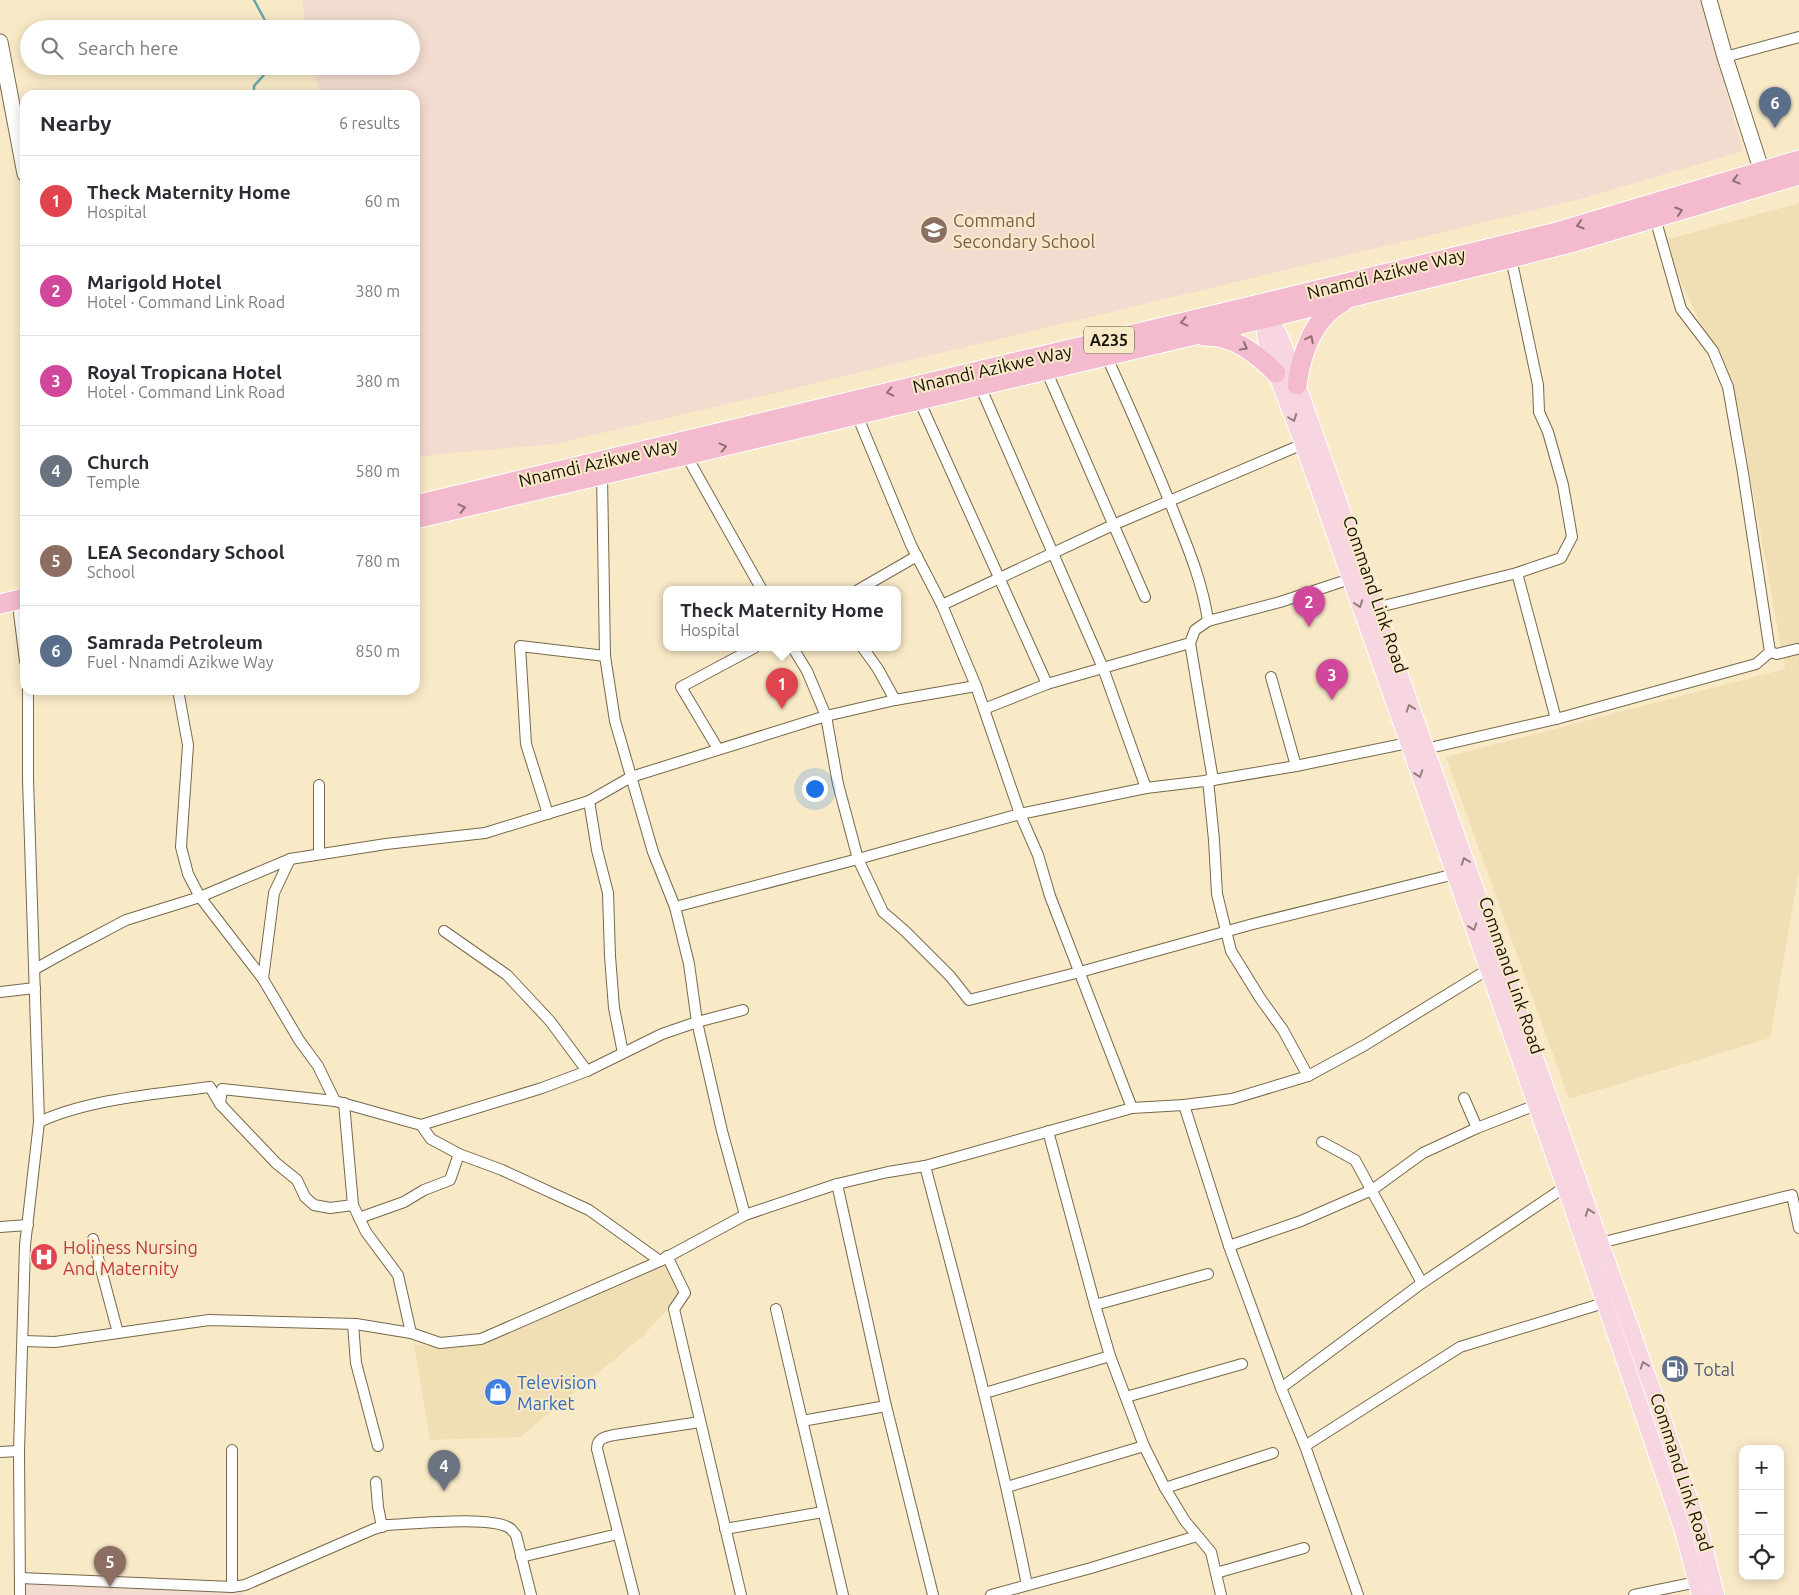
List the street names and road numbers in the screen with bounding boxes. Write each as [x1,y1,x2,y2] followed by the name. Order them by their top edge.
[1305,244,1468,302] street label: Nnamdi Azikwe Way
[1084,326,1134,354] road number: A235
[910,340,1074,396] street label: Nnamdi Azikwe Way
[516,434,680,490] street label: Nnamdi Azikwe Way
[1340,513,1412,675] street label: Command Link Road
[1476,894,1548,1056] street label: Command Link Road
[1647,1390,1717,1554] street label: Command Link Road

